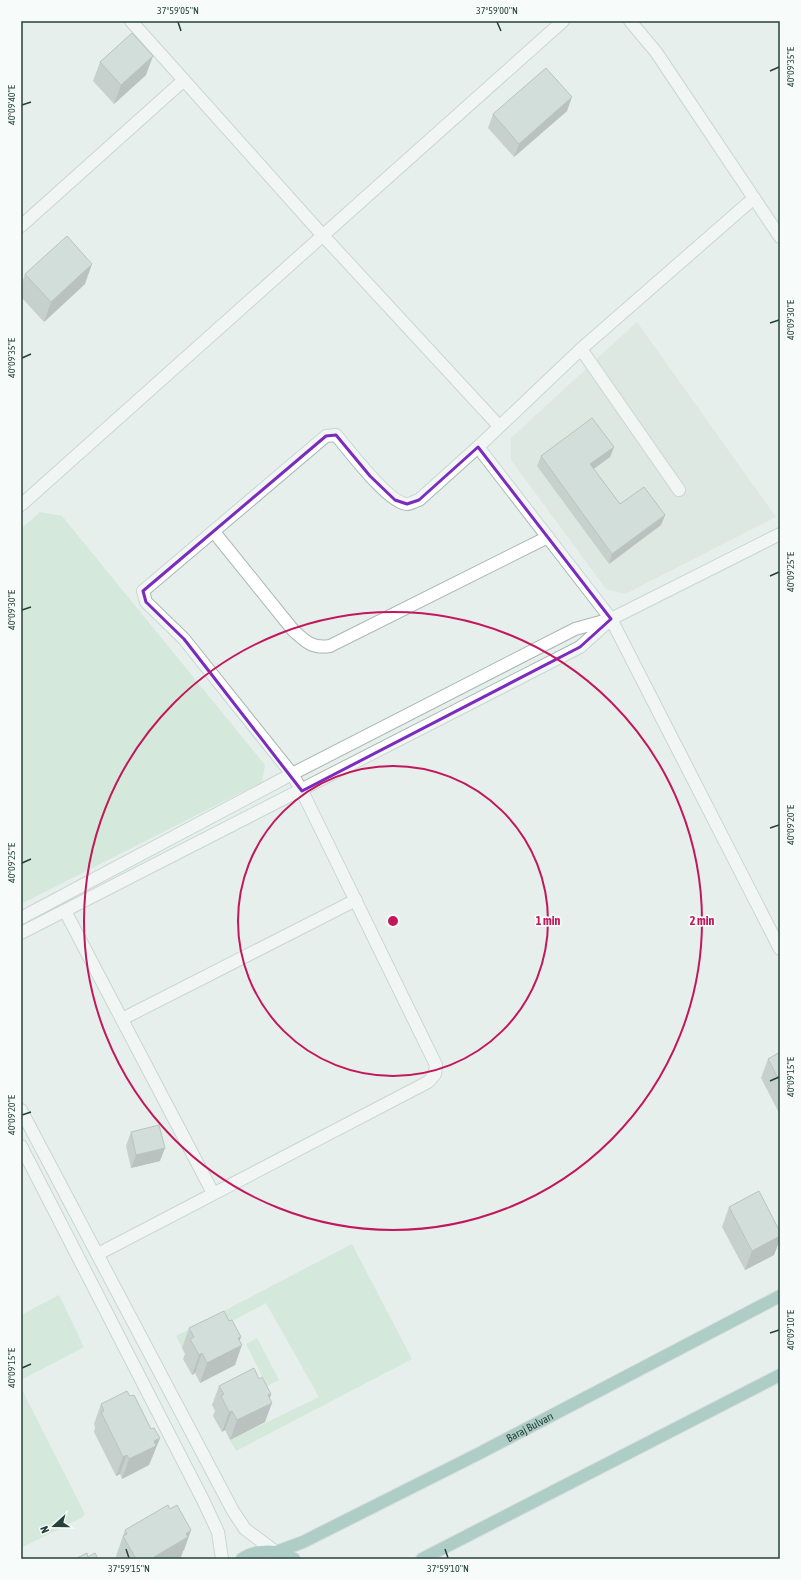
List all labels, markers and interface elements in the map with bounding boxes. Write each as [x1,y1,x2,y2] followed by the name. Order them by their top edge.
[157,5,199,16] text: 37°59'05"N
[476,5,518,16] text: 37°59'00"N
[785,46,796,87] text: 40°09'35"E
[6,84,17,125] text: 40°09'40"E
[785,299,796,340] text: 40°09'30"E
[6,337,17,378] text: 40°09'35"E
[785,551,796,592] text: 40°09'25"E
[6,589,17,630] text: 40°09'30"E
[785,804,796,845] text: 40°09'20"E
[6,842,17,883] text: 40°09'25"E
[386,914,400,928] centre of rings
[536,914,560,928] text: 1 min
[690,914,714,928] text: 2 min
[785,1056,796,1097] text: 40°09'15"E
[6,1094,17,1135] text: 40°09'20"E
[785,1309,796,1350] text: 40°09'10"E
[6,1347,17,1388] text: 40°09'15"E
[504,1410,555,1444] street label: Baraj Bulvarı
[34,1506,74,1546] north arrow
[38,1524,51,1535] text: N
[108,1563,150,1574] text: 37°59'15"N
[427,1563,469,1574] text: 37°59'10"N

